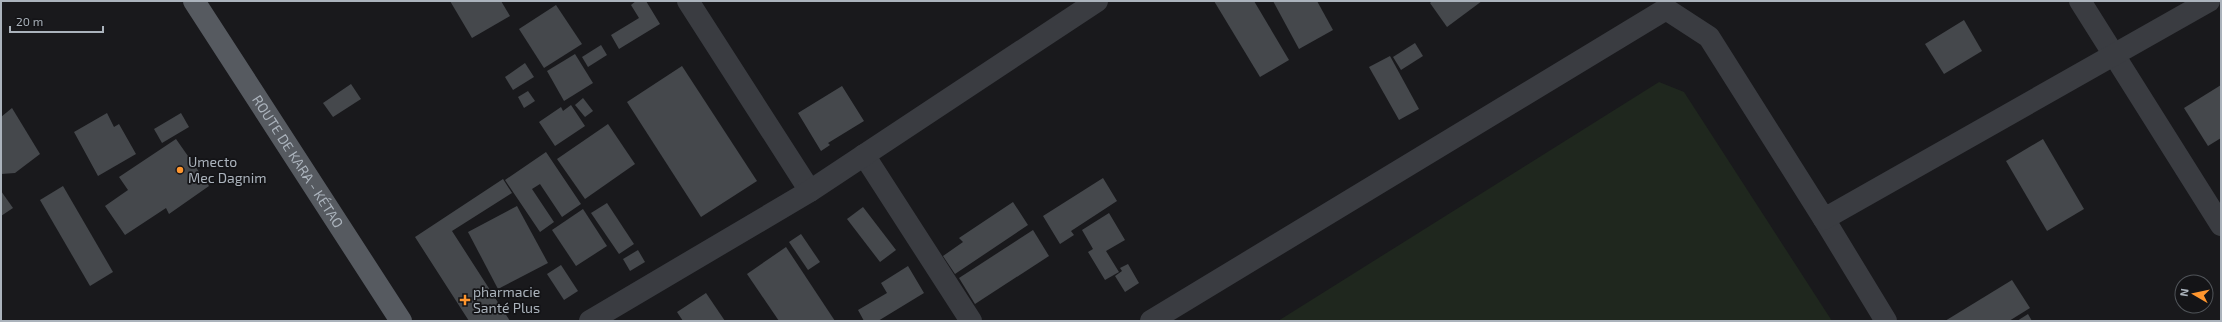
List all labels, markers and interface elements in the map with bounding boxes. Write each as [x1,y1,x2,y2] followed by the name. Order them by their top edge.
[10,8,103,34] scale bar
[16,14,43,28] text: 20 m
[249,92,347,231] street label: ROUTE DE KARA - KÉTAO
[188,153,266,186] place label: Umecto Mec Dagnim
[175,165,185,175] marker: Umecto Mec Dagnim
[2174,274,2214,314] north arrow
[473,283,540,316] place label: pharmacie Santé Plus
[2177,287,2191,297] text: N
[460,295,470,305] marker: pharmacie Santé Plus

